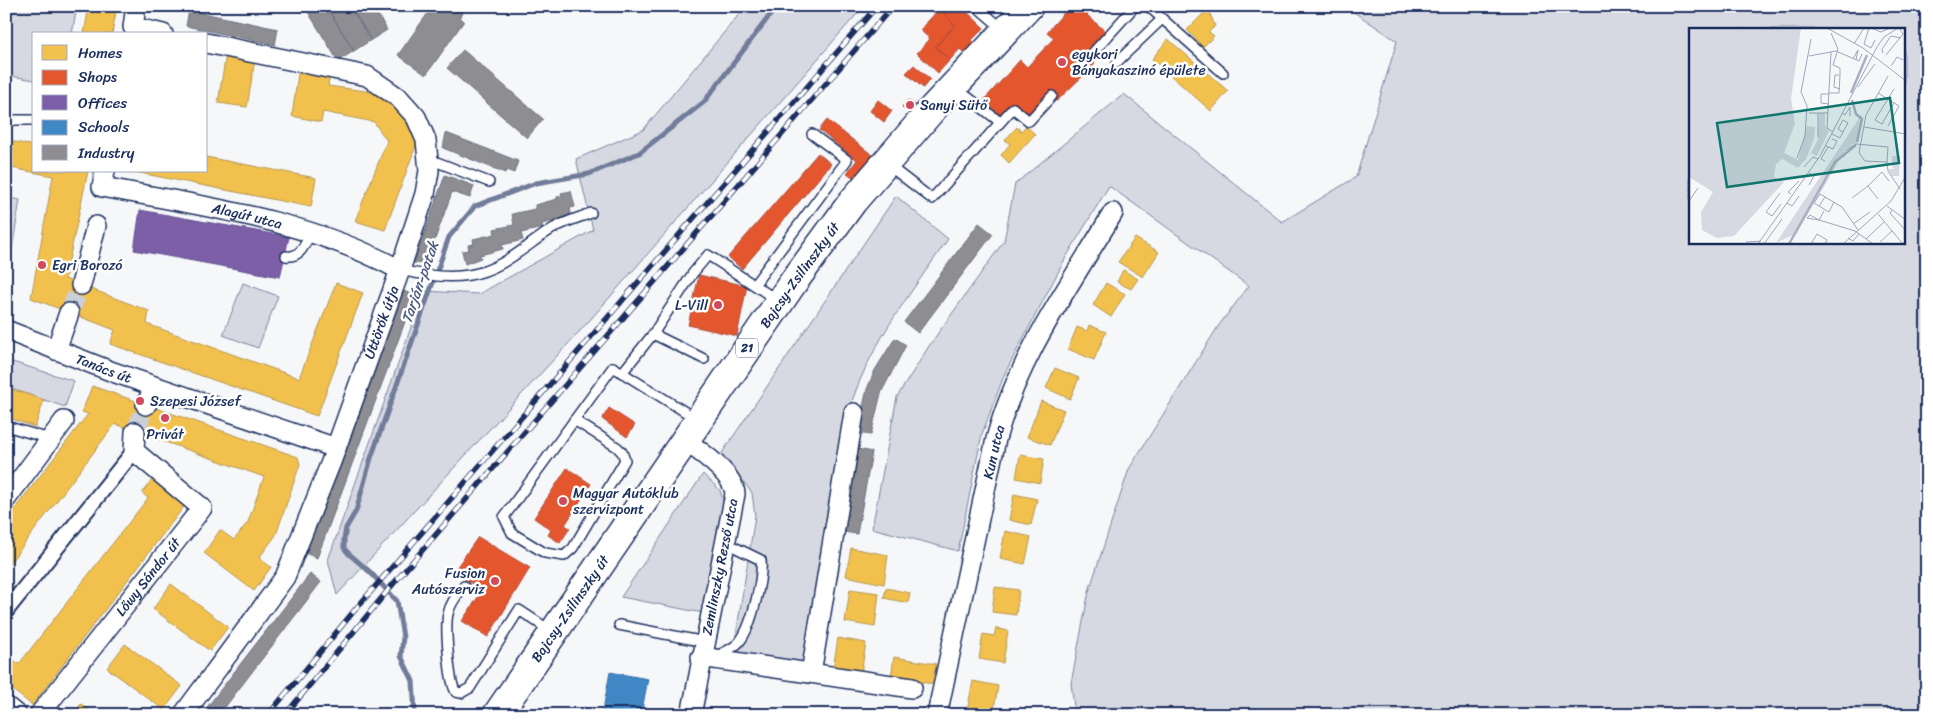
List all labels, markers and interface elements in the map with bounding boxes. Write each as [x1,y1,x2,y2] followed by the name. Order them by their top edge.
[1689,28,1906,244] inset map
[32,32,208,172] legend
[78,40,122,66] text: Homes
[1072,42,1206,83] place label: egykori Bányakaszinó épülete
[1056,56,1068,68] marker: egykori Bányakaszinó épülete
[78,64,118,90] text: Shops
[78,90,127,116] text: Offices
[920,93,988,118] place label: Sanyi Sütő
[904,99,916,111] marker: Sanyi Sütő
[78,114,129,140] text: Schools
[77,140,135,166] text: Industry
[208,195,285,236] street label: Alagút utca
[753,215,847,333] street label: Bajcsy-Zsilinszky út
[394,236,447,327] water label: Tarján-patak
[52,253,123,278] place label: Egri Borozó
[36,259,48,271] marker: Egri Borozó
[357,282,406,363] street label: Úttörők útja
[675,293,709,318] place label: L-Vill
[712,299,724,311] marker: L-Vill
[736,338,758,358] road number: 21
[72,346,135,390] street label: Tanács út
[150,389,242,414] place label: Szepesi József
[134,395,146,407] marker: Szepesi József
[159,412,171,424] marker: Privát
[146,422,185,447] place label: Privát
[975,422,1012,481] street label: Kun utca
[572,481,679,522] place label: Magyar Autóklub szervizpont
[557,495,569,507] marker: Magyar Autóklub szervizpont
[694,496,746,638] street label: Zemlinszky Rezső utca
[109,531,188,622] street label: Lőwy Sándor út
[524,549,616,667] street label: Bajcsy-Zsilinszky út
[411,561,485,602] place label: Fusion Autószerviz
[489,575,501,587] marker: Fusion Autószerviz

